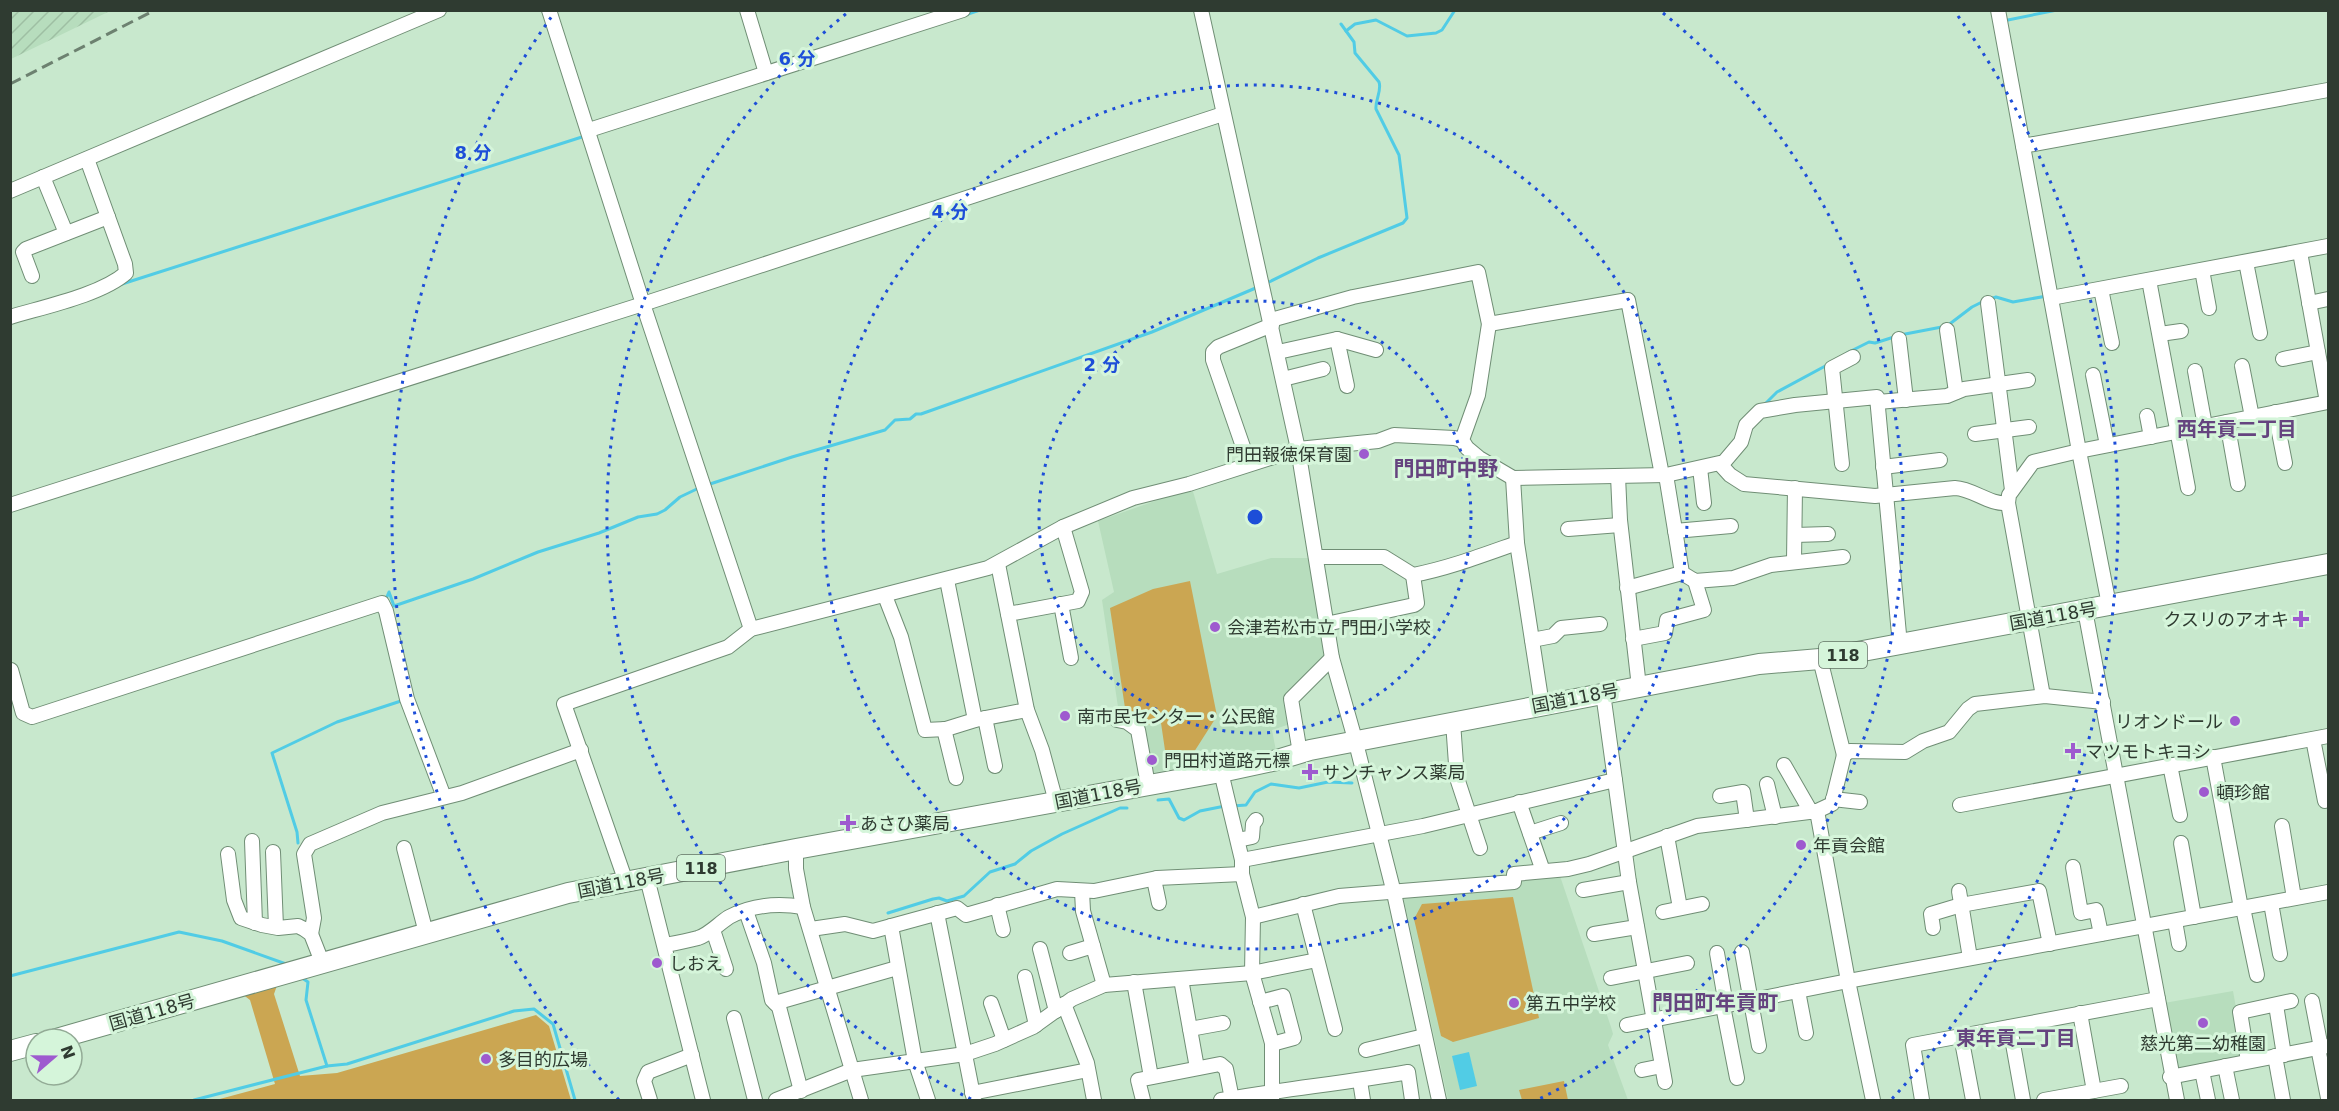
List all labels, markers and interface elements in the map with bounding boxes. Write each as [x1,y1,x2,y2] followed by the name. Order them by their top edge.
[779,48,815,69] text: 6 分
[455,142,491,163] text: 8 分
[932,201,968,222] text: 4 分
[1084,354,1120,375] text: 2 分
[2177,417,2297,441] district label: 西年貢二丁目
[1226,444,1352,465] place label: 門田報徳保育園
[1357,447,1371,461] marker: 門田報徳保育園
[1394,457,1499,481] district label: 門田町中野
[1245,507,1265,527] centre of rings
[2008,598,2098,634] street label: 国道118号
[2164,609,2289,630] place label: クスリのアオキ
[2294,612,2308,626] marker: クスリのアオキ
[1227,617,1431,638] place label: 会津若松市立 門田小学校
[1208,620,1222,634] marker: 会津若松市立 門田小学校
[1819,642,1867,668] road number: 118
[1530,679,1620,717] street label: 国道118号
[1077,706,1275,727] place label: 南市民センター・公民館
[1058,709,1072,723] marker: 南市民センター・公民館
[2115,711,2223,732] place label: リオンドール
[2228,714,2242,728] marker: リオンドール
[2085,741,2211,762] place label: マツモトキヨシ
[2066,744,2080,758] marker: マツモトキヨシ
[1164,750,1290,771] place label: 門田村道路元標
[1145,753,1159,767] marker: 門田村道路元標
[1322,762,1465,783] place label: サンチャンス薬局
[1303,765,1317,779] marker: サンチャンス薬局
[1053,775,1143,813] street label: 国道118号
[2216,782,2270,803] place label: 頓珍館
[2197,785,2211,799] marker: 頓珍館
[860,813,950,834] place label: あさひ薬局
[841,816,855,830] marker: あさひ薬局
[1813,835,1885,856] place label: 年貢会館
[1794,838,1808,852] marker: 年貢会館
[677,855,725,881] road number: 118
[576,864,666,902] street label: 国道118号
[669,953,723,974] place label: しおえ
[650,956,664,970] marker: しおえ
[107,990,197,1034] street label: 国道118号
[1652,991,1778,1015] district label: 門田町年貢町
[1526,993,1616,1014] place label: 第五中学校
[1507,996,1521,1010] marker: 第五中学校
[2196,1016,2210,1030] marker: 慈光第二幼稚園
[1956,1026,2076,1050] district label: 東年貢二丁目
[24,1027,84,1087] north arrow
[2140,1033,2266,1054] place label: 慈光第二幼稚園
[56,1042,79,1062] text: N
[498,1049,588,1070] place label: 多目的広場
[479,1052,493,1066] marker: 多目的広場

